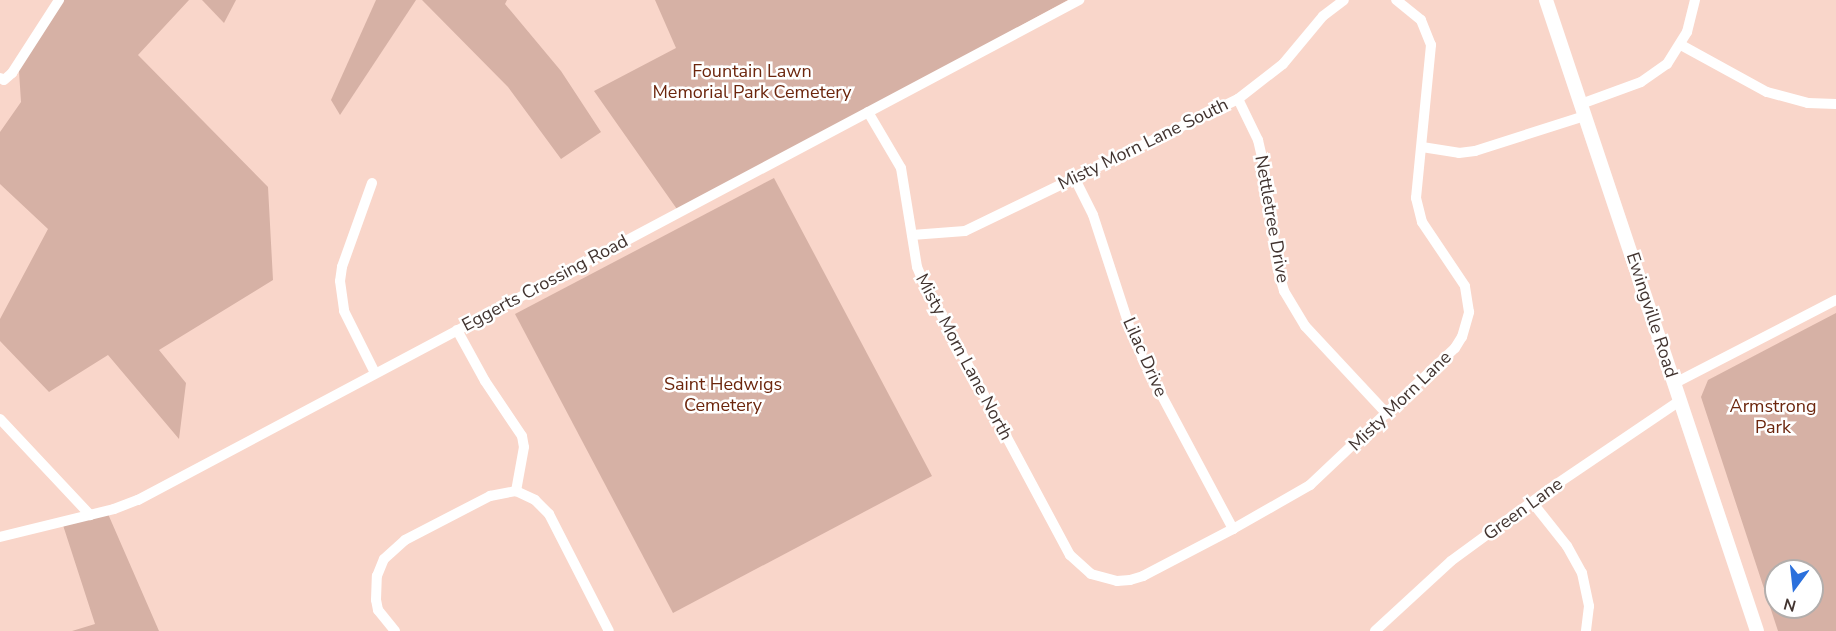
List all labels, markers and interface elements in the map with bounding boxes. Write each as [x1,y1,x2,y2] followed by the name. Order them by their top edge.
[652,61,852,104] park label: Fountain Lawn Memorial Park Cemetery
[1054,93,1232,195] street label: Misty Morn Lane South
[1250,154,1294,284] street label: Nettletree Drive
[458,230,632,336] street label: Eggerts Crossing Road
[1622,250,1682,380] street label: Ewingville Road
[911,270,1017,444] street label: Misty Morn Lane North
[1118,314,1172,400] street label: Lilac Drive
[1344,347,1456,455] street label: Misty Morn Lane
[664,374,782,416] park label: Saint Hedwigs Cemetery
[1730,396,1816,438] park label: Armstrong Park
[1479,473,1567,545] street label: Green Lane
[1764,559,1824,619] north arrow
[1781,592,1798,617] text: N

